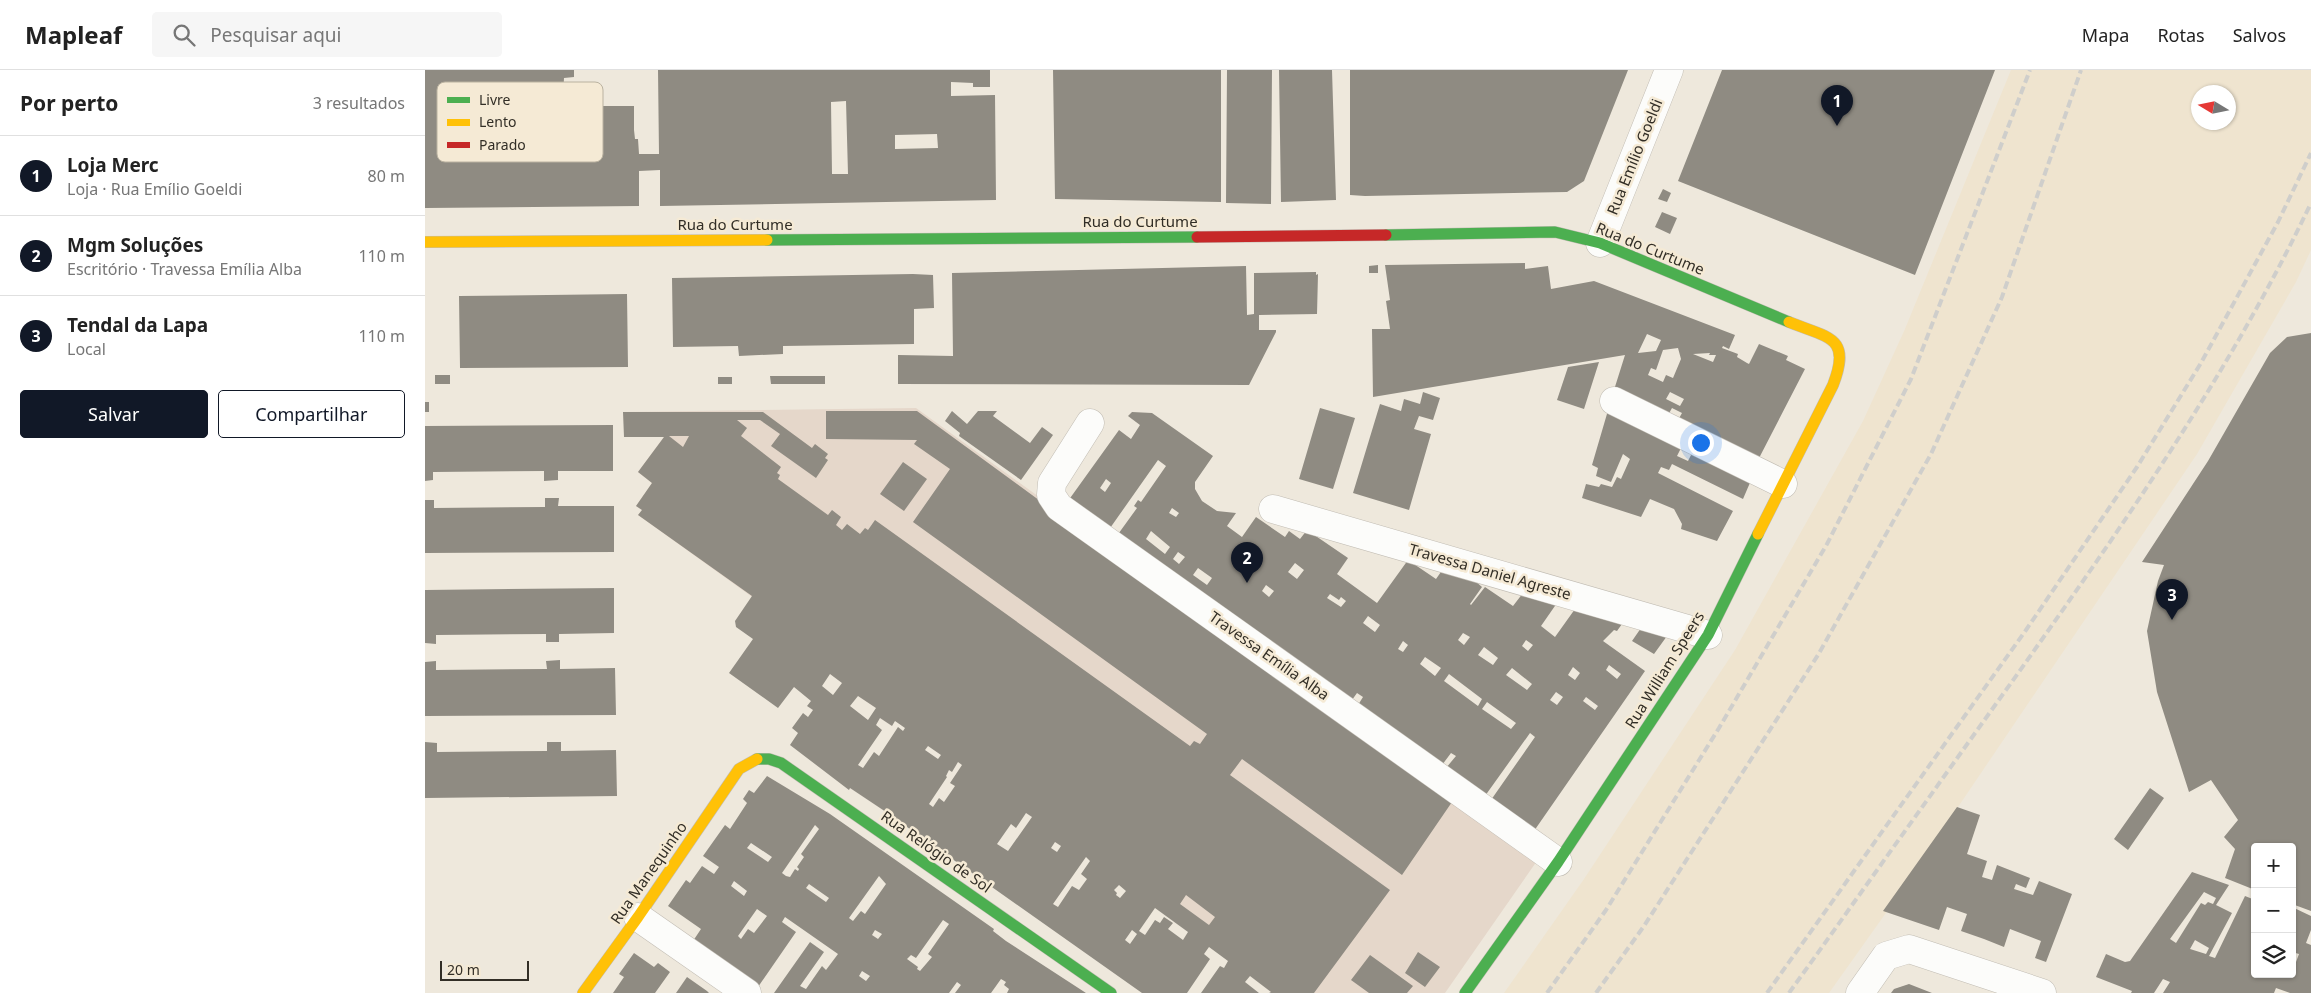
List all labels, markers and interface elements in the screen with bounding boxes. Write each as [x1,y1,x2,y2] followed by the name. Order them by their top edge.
[152,12,502,57] search box
[25,18,122,51] text: Mapleaf
[170,21,198,49] icon: search
[210,22,342,48] text: Pesquisar aqui
[2082,23,2129,47] text: Mapa
[2157,23,2205,47] text: Rotas
[2233,23,2286,47] text: Salvos
[437,82,603,162] legend
[1821,85,1853,126] pin: 1
[2191,85,2236,130] north arrow
[20,89,118,117] text: Por perto
[479,90,511,109] text: Livre
[313,92,405,114] text: 3 resultados
[1602,96,1666,218] street label: Rua Emílio Goeldi
[479,112,516,131] text: Lento
[479,135,526,154] text: Parado
[67,152,159,178] text: Loja Merc
[31,165,41,187] text: 1
[368,165,405,187] text: 80 m
[67,178,242,200] text: Loja · Rua Emílio Goeldi
[1082,211,1198,231] street label: Rua do Curtume
[677,214,793,234] street label: Rua do Curtume
[1593,217,1708,279] street label: Rua do Curtume
[67,232,203,258] text: Mgm Soluções
[31,245,41,267] text: 2
[358,245,405,267] text: 110 m
[67,258,302,280] text: Escritório · Travessa Emília Alba
[67,312,208,338] text: Tendal da Lapa
[31,325,41,347] text: 3
[358,325,405,347] text: 110 m
[67,338,106,360] text: Local
[20,390,208,438] button: Salvar
[218,390,405,438] button: Compartilhar
[1688,430,1714,456] your location
[1407,538,1574,604] street label: Travessa Daniel Agreste
[1231,542,1263,583] pin: 2
[2156,579,2188,620] pin: 3
[1206,606,1333,704] street label: Travessa Emília Alba
[1620,607,1708,732] street label: Rua William Speers
[877,806,996,897] street label: Rua Relógio de Sol
[605,817,691,928] street label: Rua Manequinho
[2251,843,2296,978] map controls
[2251,843,2296,888] button: +
[2251,888,2296,933] button: −
[2251,933,2296,978] button: layers
[440,958,529,981] scale bar
[447,960,480,979] text: 20 m

